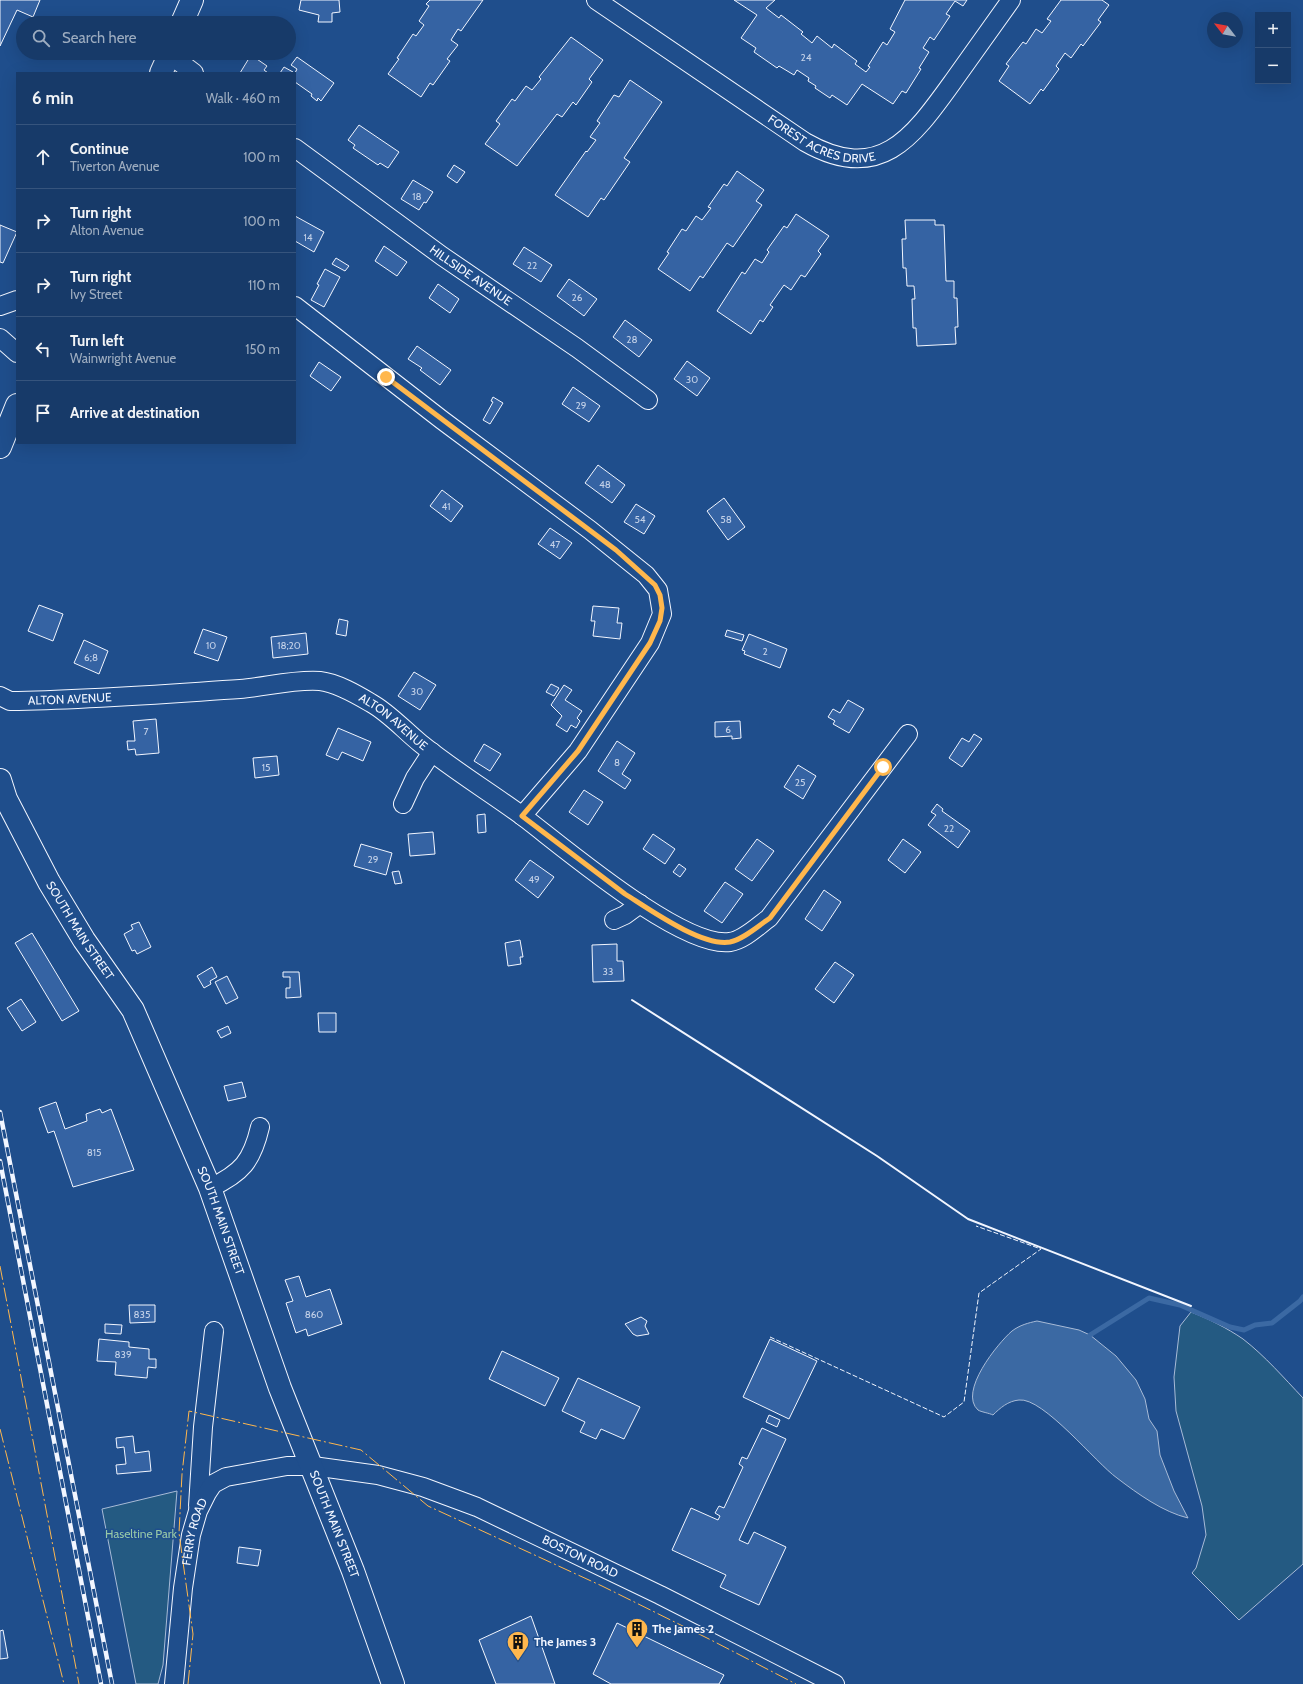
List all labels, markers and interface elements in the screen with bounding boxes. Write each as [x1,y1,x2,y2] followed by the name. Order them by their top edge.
[1207,12,1243,48] north arrow
[1255,12,1291,84] map controls
[1255,12,1291,48] button: +
[16,16,296,60] search box
[30,27,52,49] icon: search
[62,29,137,47] text: Search here
[1255,48,1291,84] button: −
[800,51,812,64] house number: 24
[32,88,74,108] text: 6 min
[206,90,280,106] text: Walk · 460 m
[765,111,877,166] street label: FOREST ACRES DRIVE
[70,140,129,158] text: Continue
[32,146,54,168] icon: ahead
[243,149,280,165] text: 100 m
[70,158,160,174] text: Tiverton Avenue
[412,190,422,203] house number: 18
[70,204,131,222] text: Turn right
[32,210,54,232] icon: right
[243,213,280,229] text: 100 m
[70,222,144,238] text: Alton Avenue
[303,231,313,244] house number: 14
[427,242,515,309] street label: HILLSIDE AVENUE
[527,259,537,272] house number: 22
[70,268,131,286] text: Turn right
[32,274,54,296] icon: right
[248,277,280,293] text: 110 m
[70,286,123,302] text: Ivy Street
[572,291,583,304] house number: 26
[70,332,124,350] text: Turn left
[626,333,638,346] house number: 28
[32,338,54,360] icon: left
[245,341,280,357] text: 150 m
[70,350,176,366] text: Wainwright Avenue
[377,368,395,386] route end
[686,373,698,386] house number: 30
[576,399,587,412] house number: 29
[32,402,54,424] icon: arrive
[70,404,200,422] text: Arrive at destination
[599,478,611,491] house number: 48
[441,500,451,513] house number: 41
[634,513,646,526] house number: 54
[720,513,732,526] house number: 58
[550,538,560,551] house number: 47
[206,639,216,652] house number: 10
[277,639,301,652] house number: 18;20
[762,645,768,658] house number: 2
[84,651,98,664] house number: 6;8
[411,685,423,698] house number: 30
[28,689,112,708] street label: ALTON AVENUE
[357,690,431,753] street label: ALTON AVENUE
[725,723,731,736] house number: 6
[143,725,149,738] house number: 7
[614,756,620,769] house number: 8
[874,758,892,776] route start
[262,761,270,774] house number: 15
[795,776,805,789] house number: 25
[944,822,954,835] house number: 22
[368,853,379,866] house number: 29
[528,873,540,886] house number: 49
[43,878,118,983] street label: SOUTH MAIN STREET
[603,965,613,978] house number: 33
[87,1146,101,1159] house number: 815
[195,1164,248,1277] street label: SOUTH MAIN STREET
[134,1308,150,1321] house number: 835
[305,1308,323,1321] house number: 860
[114,1348,132,1361] house number: 839
[307,1468,363,1580] street label: SOUTH MAIN STREET
[179,1495,210,1566] street label: FERRY ROAD
[105,1526,178,1541] park label: Haseltine Park
[540,1532,621,1581] street label: BOSTON ROAD
[624,1616,650,1649] building icon: The James 2
[652,1621,714,1636] place label: The James 2
[505,1629,531,1662] building icon: The James 3
[534,1634,596,1649] place label: The James 3

